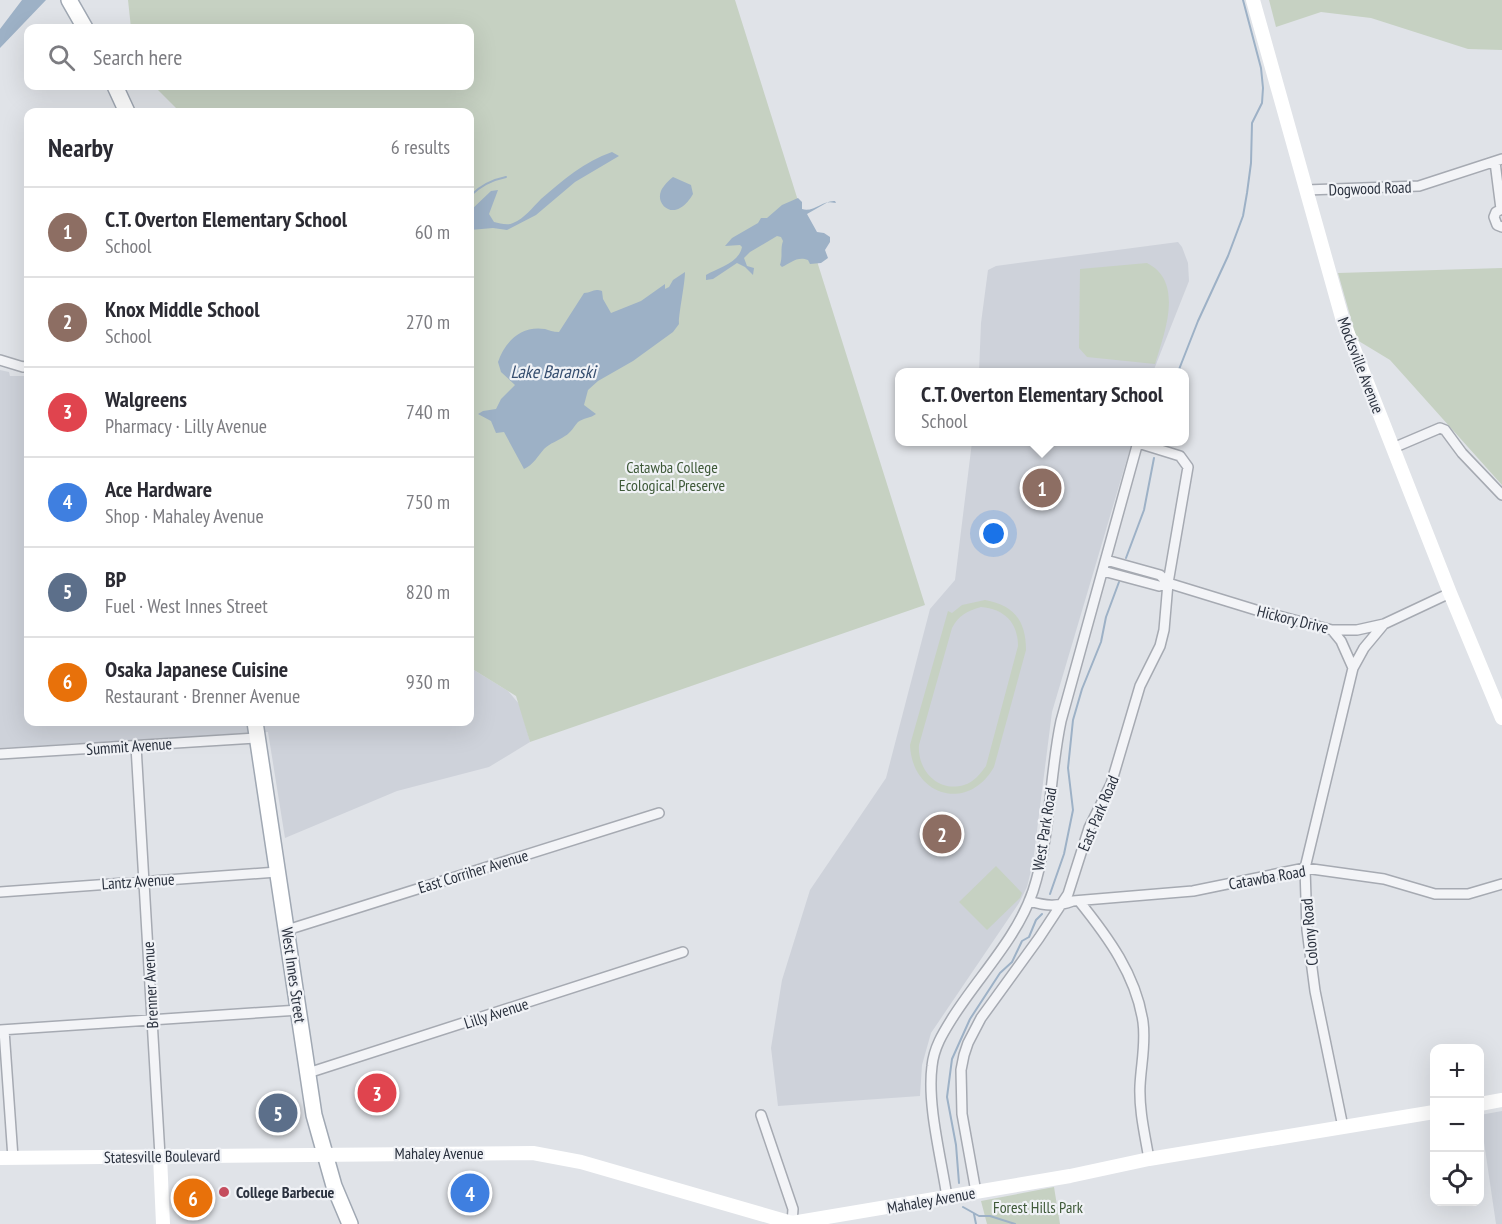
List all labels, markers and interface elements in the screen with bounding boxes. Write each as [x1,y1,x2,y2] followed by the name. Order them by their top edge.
[24,24,474,90] search box
[45,41,78,74] icon: search
[93,43,182,71] text: Search here
[48,131,113,164] text: Nearby
[391,134,450,160] text: 6 results
[1328,177,1412,199] street label: Dogwood Road
[105,205,347,233] text: C.T. Overton Elementary School
[63,219,72,245] text: 1
[415,219,450,245] text: 60 m
[105,233,151,259] text: School
[105,295,260,323] text: Knox Middle School
[63,309,72,335] text: 2
[406,309,450,335] text: 270 m
[1333,314,1389,416] street label: Mocksville Avenue
[105,323,151,349] text: School
[510,360,598,383] water label: Lake Baranski
[895,368,1189,446] popup
[921,380,1163,408] text: C.T. Overton Elementary School
[105,385,187,413] text: Walgreens
[63,399,72,425] text: 3
[406,399,450,425] text: 740 m
[921,408,967,434] text: School
[105,413,267,439] text: Pharmacy · Lilly Avenue
[619,457,725,495] park label: Catawba College Ecological Preserve
[1022,466,1062,510] pin: 1
[105,475,212,503] text: Ace Hardware
[63,489,72,515] text: 4
[406,489,450,515] text: 750 m
[105,503,264,529] text: Shop · Mahaley Avenue
[979,519,1008,548] your location
[105,565,126,593] text: BP
[63,579,72,605] text: 5
[406,579,450,605] text: 820 m
[105,593,268,619] text: Fuel · West Innes Street
[1255,600,1331,638] street label: Hickory Drive
[105,655,288,683] text: Osaka Japanese Cuisine
[63,669,72,695] text: 6
[406,669,450,695] text: 930 m
[105,683,300,709] text: Restaurant · Brenner Avenue
[85,733,173,759] street label: Summit Avenue
[1073,772,1123,854] street label: East Park Road
[1028,786,1060,872] street label: West Park Road
[922,812,962,856] pin: 2
[416,845,530,897] street label: East Corriher Avenue
[1227,860,1307,894] street label: Catawba Road
[101,868,175,894] street label: Lantz Avenue
[1296,897,1322,967] street label: Colony Road
[277,926,311,1025] street label: West Innes Street
[138,941,162,1029] street label: Brenner Avenue
[461,993,531,1033] street label: Lilly Avenue
[1430,1044,1484,1206] map controls
[1430,1044,1484,1098] button: +
[358,1070,397,1116] pin: 3
[258,1090,298,1136] pin: 5
[1430,1098,1484,1152] button: −
[394,1143,484,1163] street label: Mahaley Avenue
[104,1145,220,1167] street label: Statesville Boulevard
[1430,1152,1484,1206] button: locate
[450,1170,490,1216] pin: 4
[174,1176,212,1220] pin: 6
[236,1182,335,1202] place label: College Barbecue
[885,1182,977,1218] street label: Mahaley Avenue
[217,1185,231,1199] marker: College Barbecue
[993,1197,1084,1217] park label: Forest Hills Park

